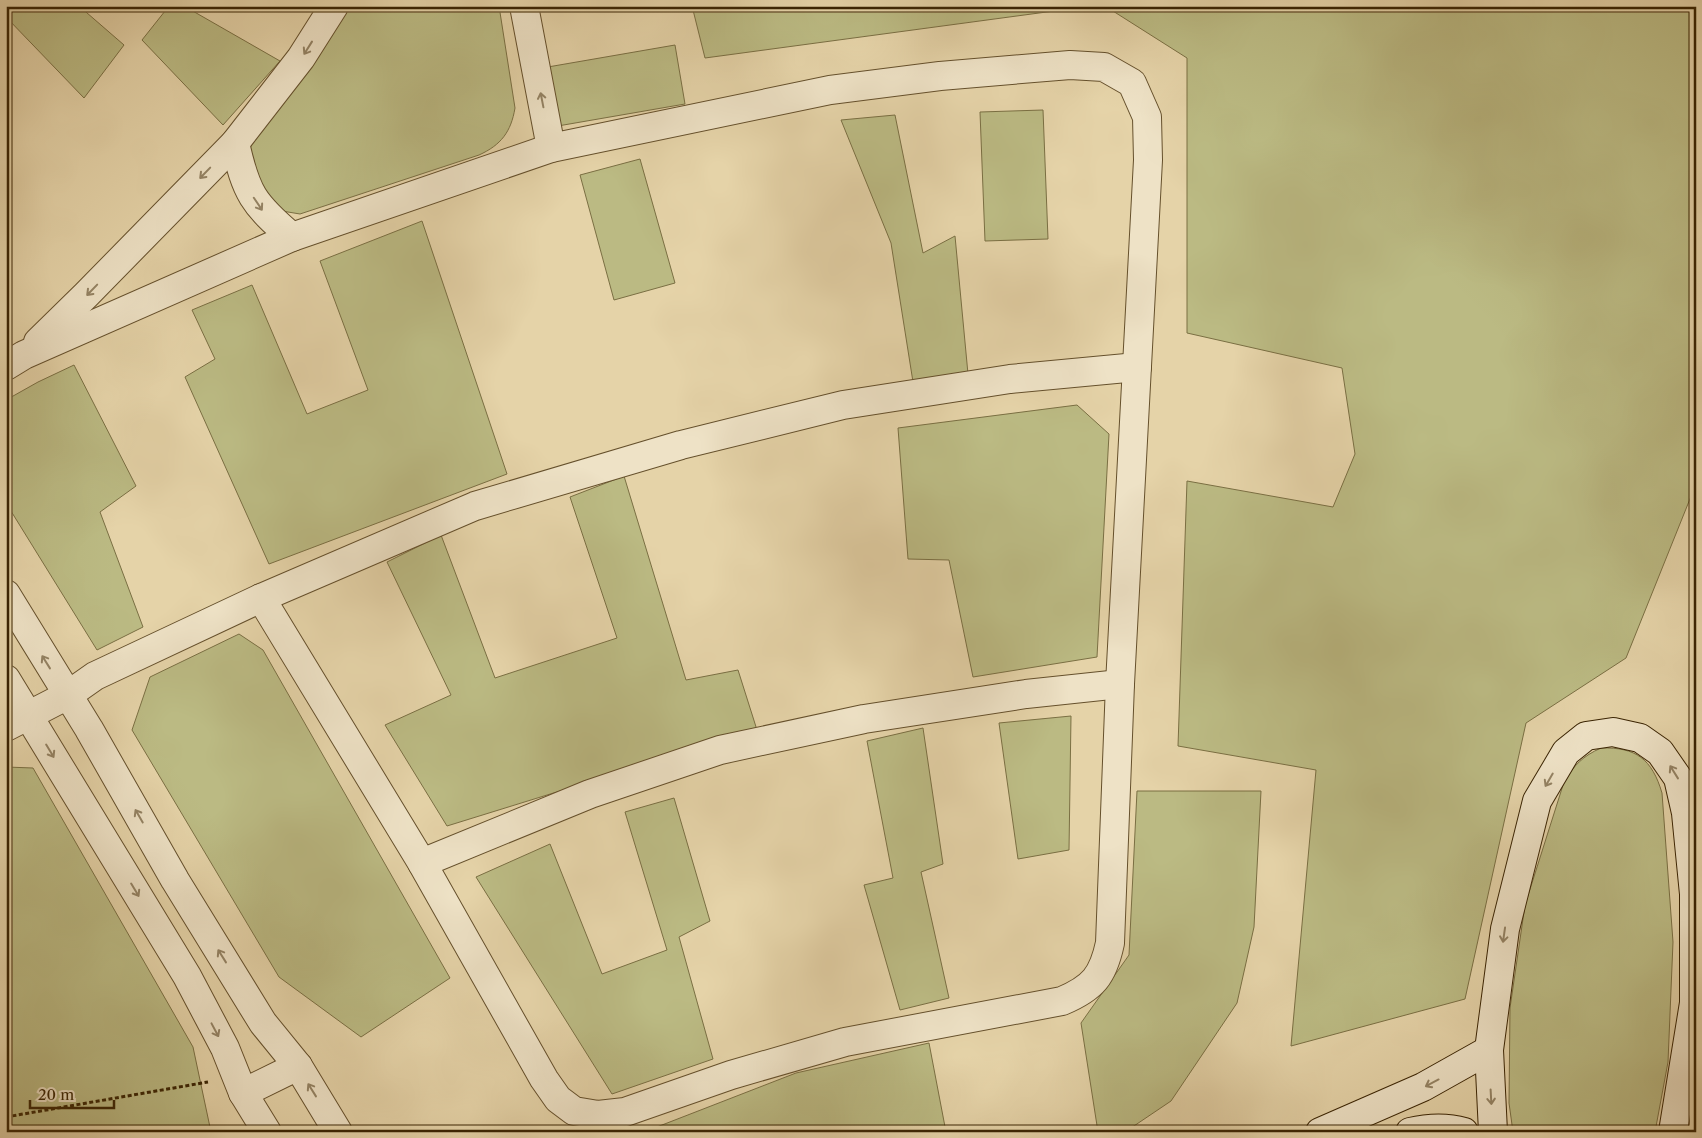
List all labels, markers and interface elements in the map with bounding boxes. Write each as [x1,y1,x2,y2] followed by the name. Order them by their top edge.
[302,40,312,54] one-way arrow
[537,93,547,109] one-way arrow
[199,167,211,180] one-way arrow
[253,197,263,211] one-way arrow
[86,284,98,296] one-way arrow
[41,655,51,669] one-way arrow
[46,743,56,757] one-way arrow
[1668,766,1678,780] one-way arrow
[1544,772,1554,787] one-way arrow
[133,810,143,824] one-way arrow
[130,882,140,896] one-way arrow
[1499,927,1509,943] one-way arrow
[216,949,226,963] one-way arrow
[210,1023,220,1038] one-way arrow
[30,1078,114,1110] scale bar
[1424,1078,1439,1088] one-way arrow
[307,1084,317,1098] one-way arrow
[38,1085,74,1104] text: 20 m
[1486,1088,1495,1104] one-way arrow

